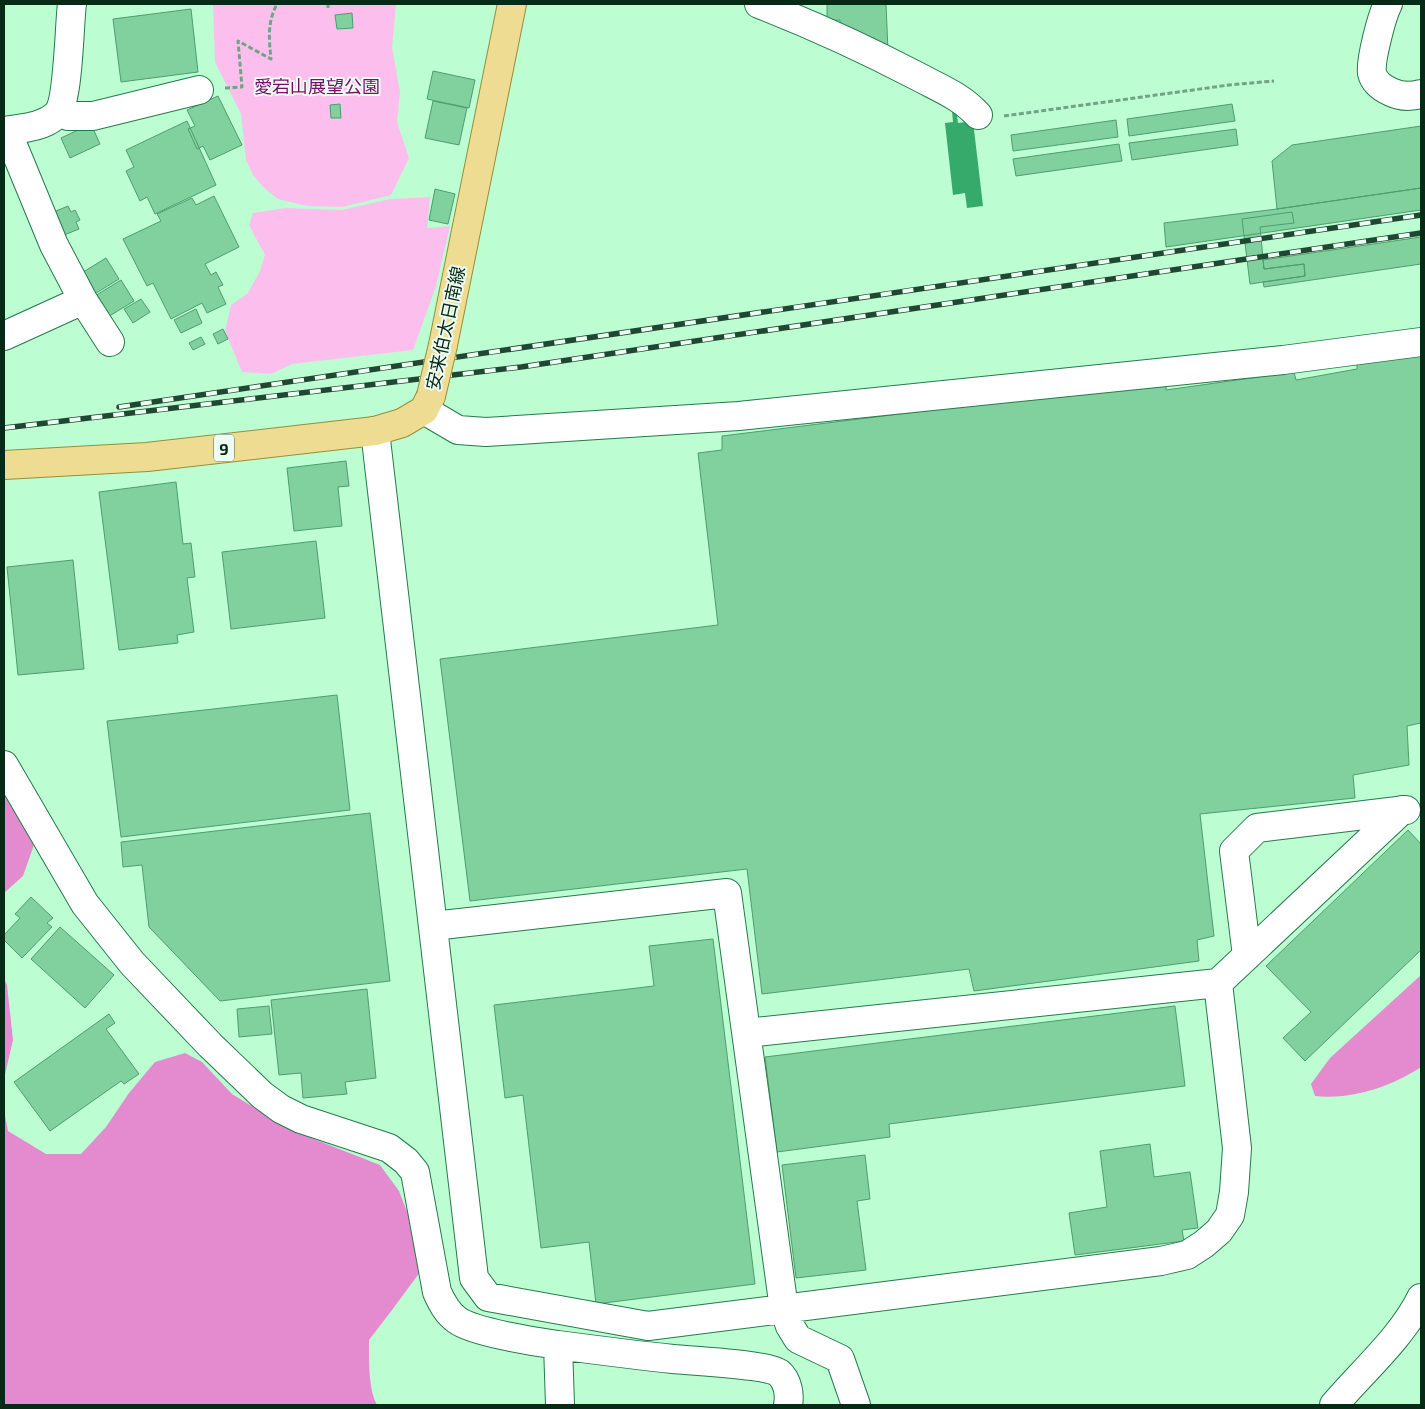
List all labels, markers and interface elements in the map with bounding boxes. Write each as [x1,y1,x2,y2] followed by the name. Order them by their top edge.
[254,75,380,97] park label: 愛宕山展望公園
[421,264,469,392] street label: 安来伯太日南線
[214,434,234,462] road number: 9

